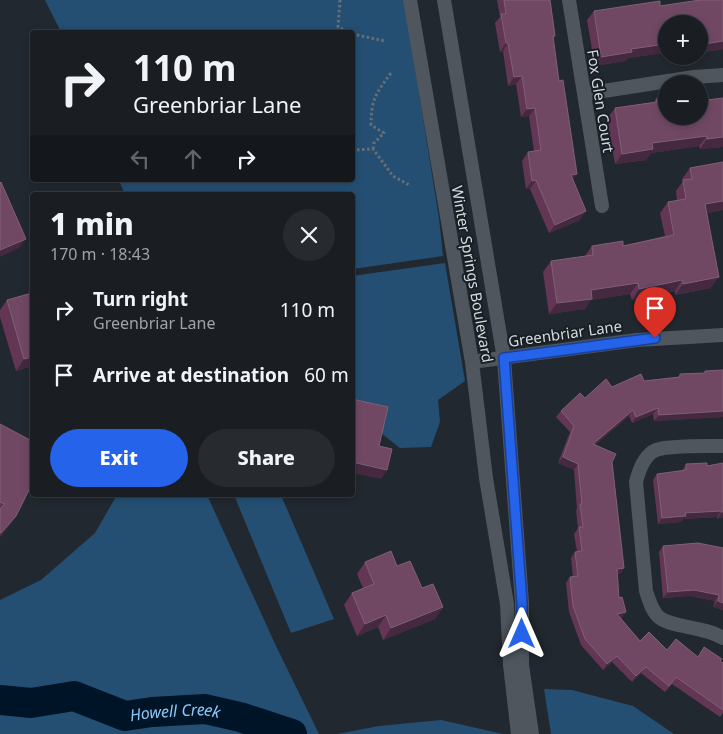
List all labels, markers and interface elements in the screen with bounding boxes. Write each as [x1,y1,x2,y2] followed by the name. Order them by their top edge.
[658,15,708,125] map controls
[658,15,708,65] button: +
[133,44,236,91] text: 110 m
[583,48,619,155] street label: Fox Glen Court
[50,50,115,115] icon: right
[658,75,708,125] button: −
[133,89,301,119] text: Greenbriar Lane
[126,145,154,173] icon: left
[179,145,207,173] icon: ahead
[232,145,260,173] icon: right
[448,184,498,364] street label: Winter Springs Boulevard
[50,203,134,244] text: 1 min
[283,209,335,261] button: close
[50,243,150,265] text: 170 m · 18:43
[93,286,188,312] text: Turn right
[634,287,676,338] pin
[641,294,669,322] icon: arrive
[50,296,78,324] icon: right
[280,297,335,323] text: 110 m
[93,312,215,334] text: Greenbriar Lane
[507,315,623,351] street label: Greenbriar Lane
[50,361,78,389] icon: arrive
[93,362,289,388] text: Arrive at destination
[304,362,349,388] text: 60 m
[50,429,188,487] button: Exit
[198,429,335,487] button: Share
[495,607,547,659] position arrow
[128,698,224,726] water label: Howell Creek

